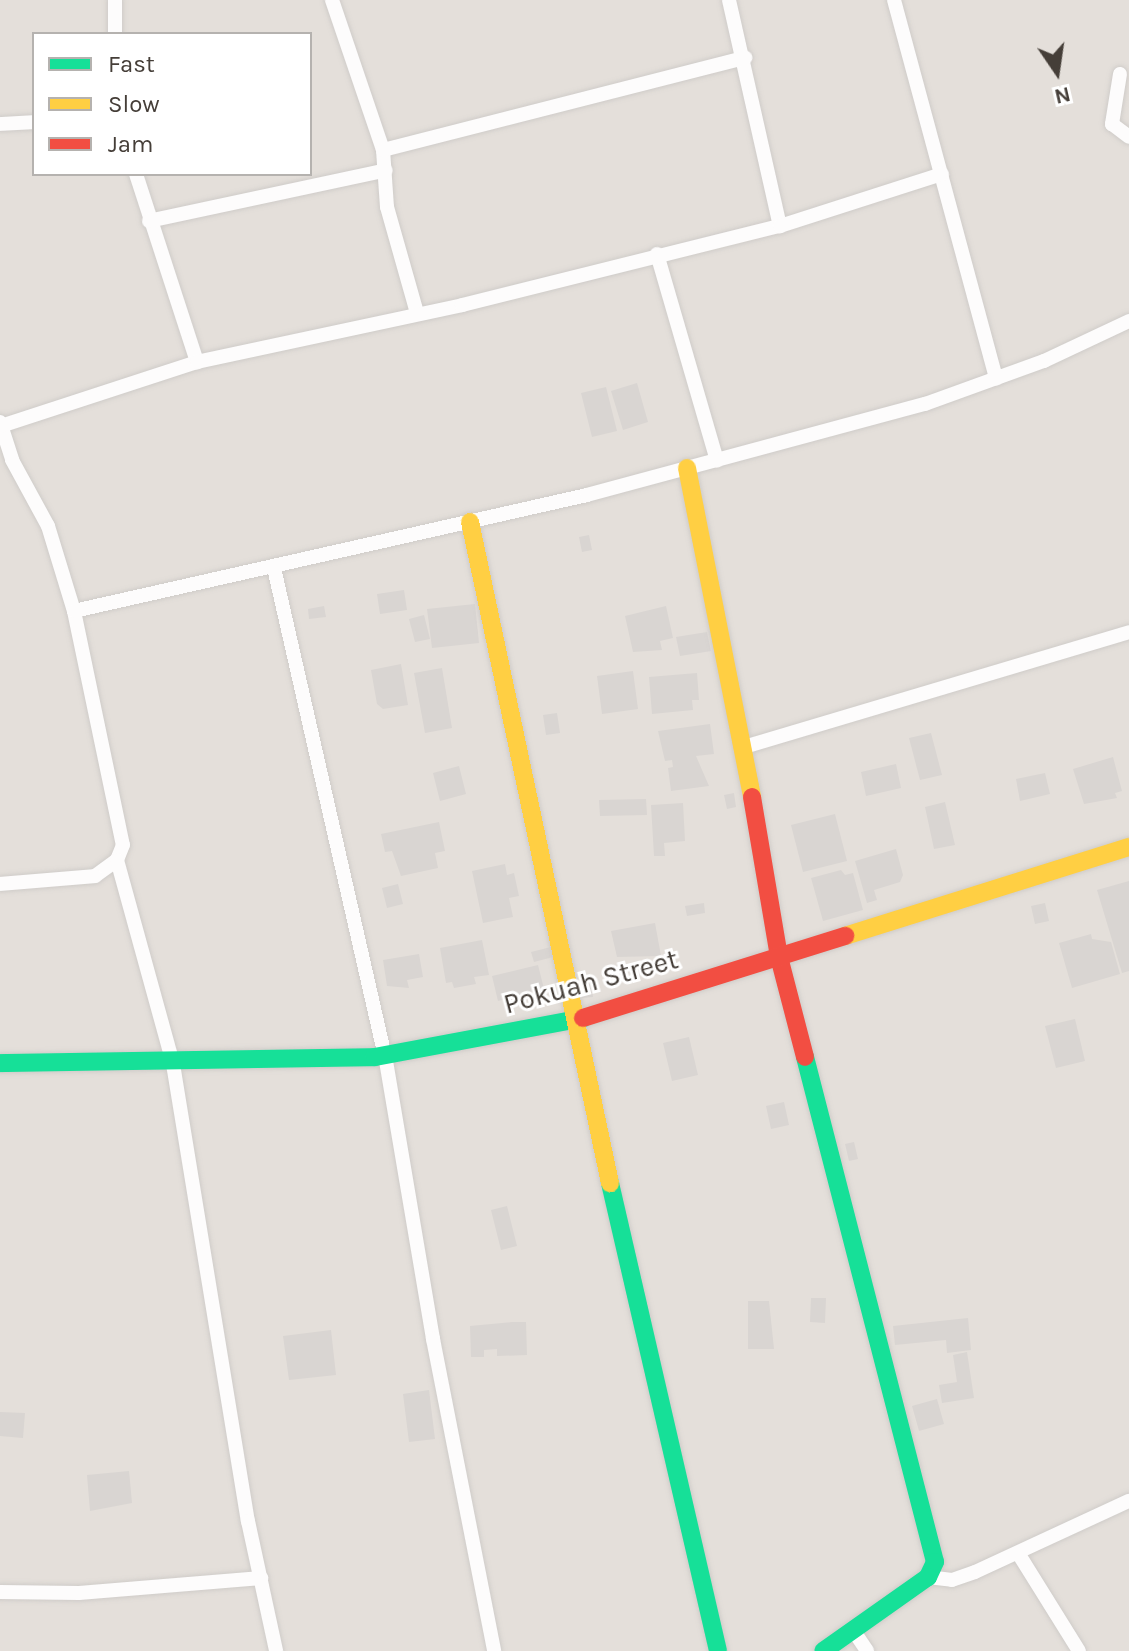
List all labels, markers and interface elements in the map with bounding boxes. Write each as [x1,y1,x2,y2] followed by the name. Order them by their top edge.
[32,32,312,176] legend
[1017,32,1097,112] north arrow
[108,50,155,78] text: Fast
[1052,81,1073,110] text: N
[108,90,160,118] text: Slow
[108,130,153,158] text: Jam
[500,943,682,1021] street label: Pokuah Street

